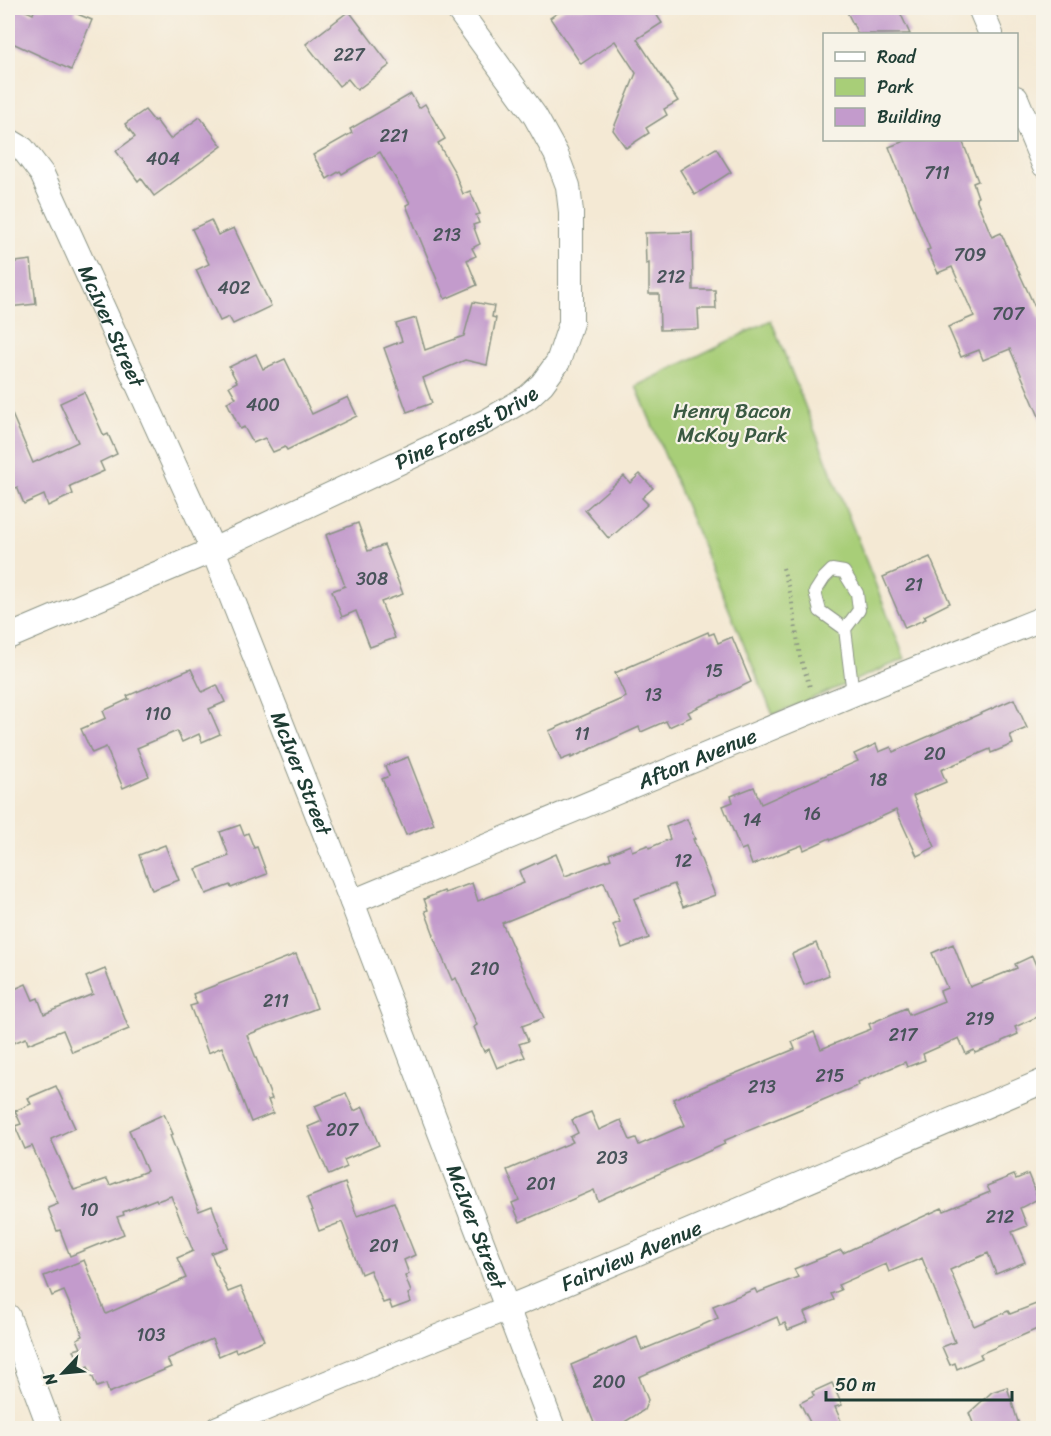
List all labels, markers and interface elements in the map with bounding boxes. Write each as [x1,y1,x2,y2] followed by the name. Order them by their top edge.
[823,33,1018,141] legend
[333,39,366,71] house number: 227
[877,41,917,73] text: Road
[877,71,914,103] text: Park
[877,101,941,133] text: Building
[380,120,409,152] house number: 221
[146,143,180,175] house number: 404
[924,157,950,189] house number: 711
[433,219,461,251] house number: 213
[954,239,986,271] house number: 709
[67,259,156,395] street label: McIver Street
[657,261,685,293] house number: 212
[217,272,251,304] house number: 402
[992,298,1026,330] house number: 707
[388,376,548,481] street label: Pine Forest Drive
[246,389,280,421] house number: 400
[673,392,791,454] park label: Henry Bacon McKoy Park
[356,563,388,595] house number: 308
[905,569,923,601] house number: 21
[705,655,723,687] house number: 15
[644,679,662,711] house number: 13
[145,698,171,730] house number: 110
[259,705,343,843] street label: McIver Street
[631,717,763,801] street label: Afton Avenue
[574,718,590,750] house number: 11
[924,738,946,770] house number: 20
[869,764,887,796] house number: 18
[803,798,821,830] house number: 16
[743,804,761,836] house number: 14
[674,845,692,877] house number: 12
[470,953,500,985] house number: 210
[263,985,289,1017] house number: 211
[965,1003,995,1035] house number: 219
[889,1019,919,1051] house number: 217
[815,1060,845,1092] house number: 215
[748,1071,776,1103] house number: 213
[326,1114,360,1146] house number: 207
[596,1142,628,1174] house number: 203
[435,1159,518,1296] street label: McIver Street
[526,1168,556,1200] house number: 201
[79,1194,99,1226] house number: 10
[986,1201,1014,1233] house number: 212
[555,1209,708,1302] street label: Fairview Avenue
[369,1230,399,1262] house number: 201
[137,1319,166,1351] house number: 103
[33,1343,93,1403] north arrow
[826,1364,1012,1402] scale bar
[592,1366,626,1398] house number: 200
[34,1367,66,1392] text: N
[835,1369,876,1401] text: 50 m

